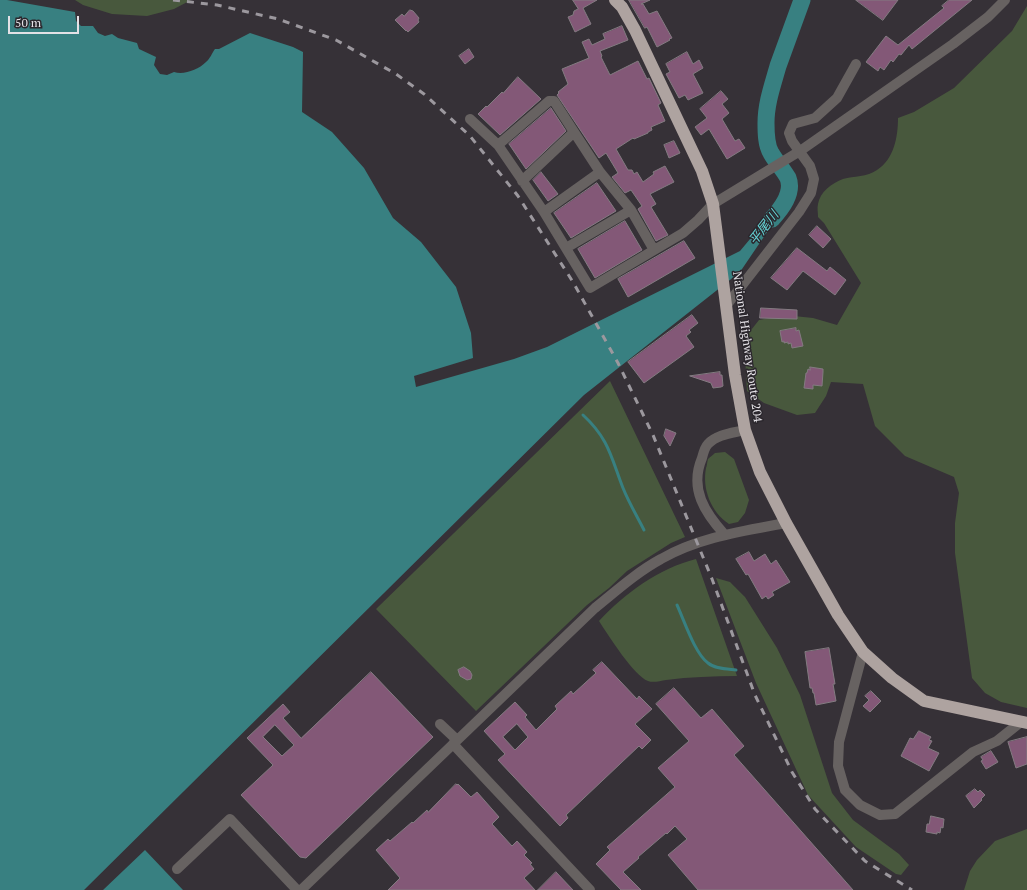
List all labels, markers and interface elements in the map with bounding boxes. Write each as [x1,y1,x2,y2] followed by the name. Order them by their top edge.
[10,8,81,34] scale bar
[15,15,41,30] text: 50 m
[746,208,782,248] water label: 平尾川
[729,271,765,423] street label: National Highway Route 204

